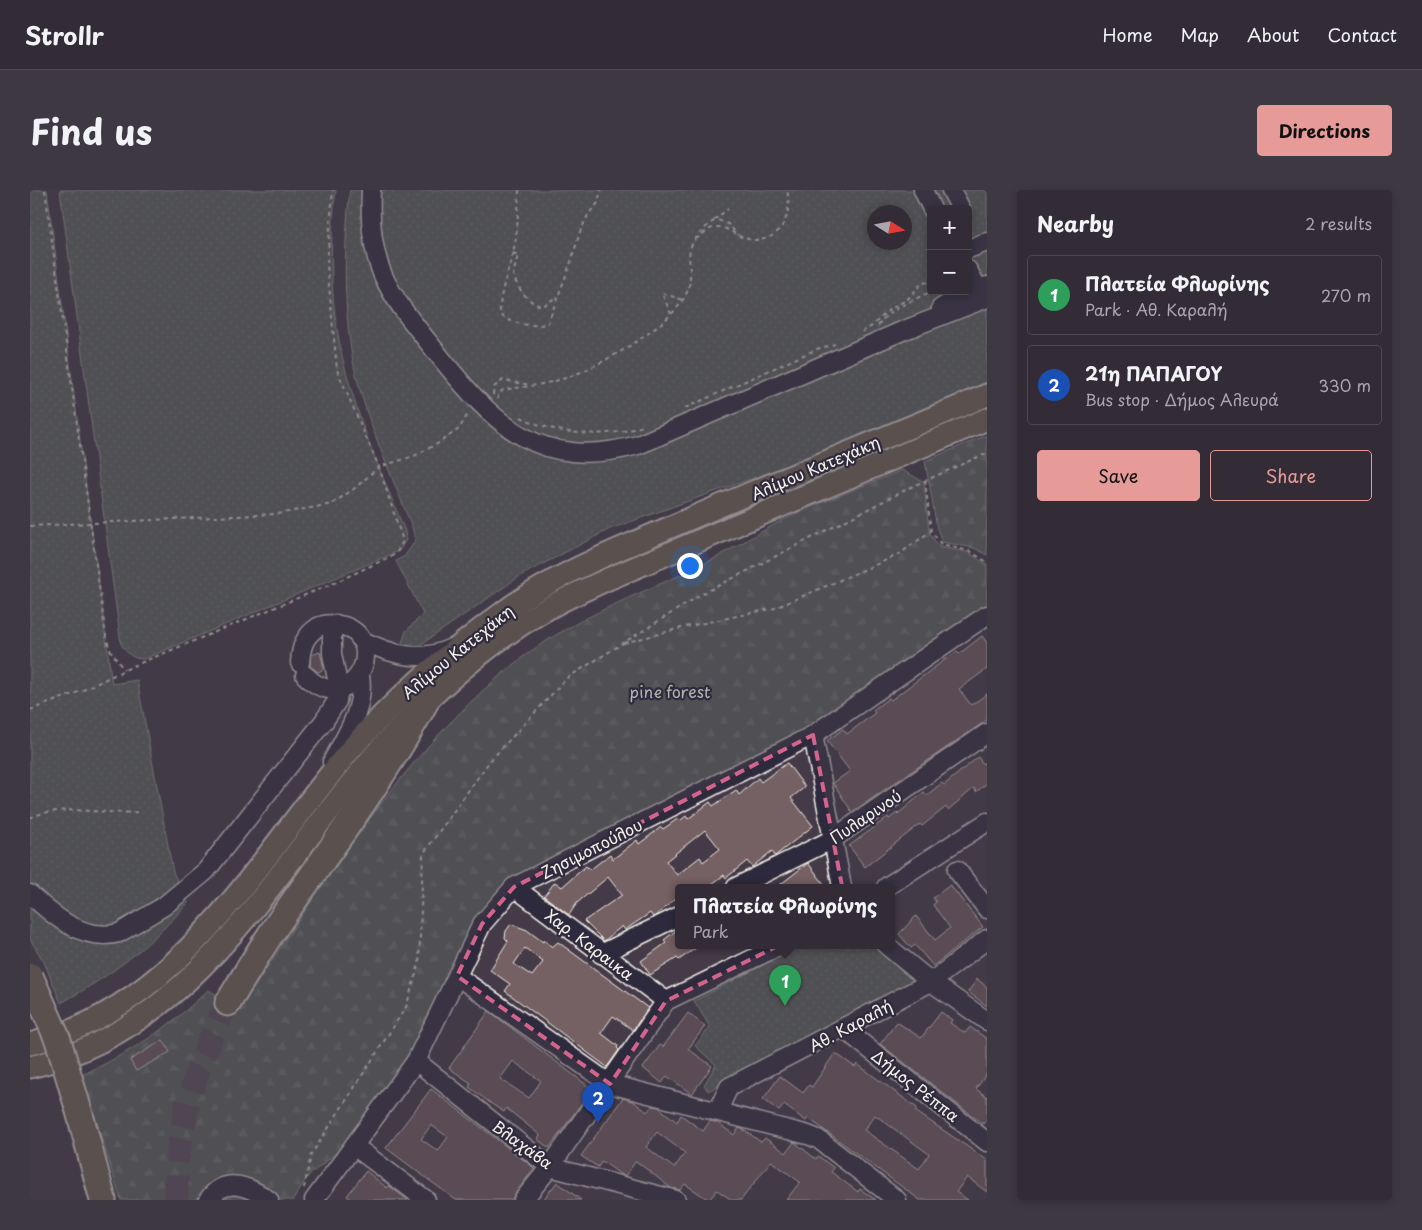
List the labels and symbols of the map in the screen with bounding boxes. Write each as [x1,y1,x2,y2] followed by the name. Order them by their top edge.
[867,205,912,250] north arrow
[747,429,883,505] street label: Αλίμου Κατεχάκη
[677,553,703,579] your location
[396,598,518,704] street label: Αλίμου Κατεχάκη
[630,679,710,703] park label: pine forest
[824,783,906,849] street label: Πυλαρινού
[536,812,646,884] street label: Ζησιμοπούλου
[541,903,640,986] street label: Χαρ. Καραικα
[769,965,801,1006] pin: 1
[804,993,896,1057] street label: Αθ. Καραλή
[867,1043,965,1127] street label: Δήμος Ρέππα
[582,1082,614,1123] pin: 2
[488,1114,558,1174] street label: Βλαχάβα

